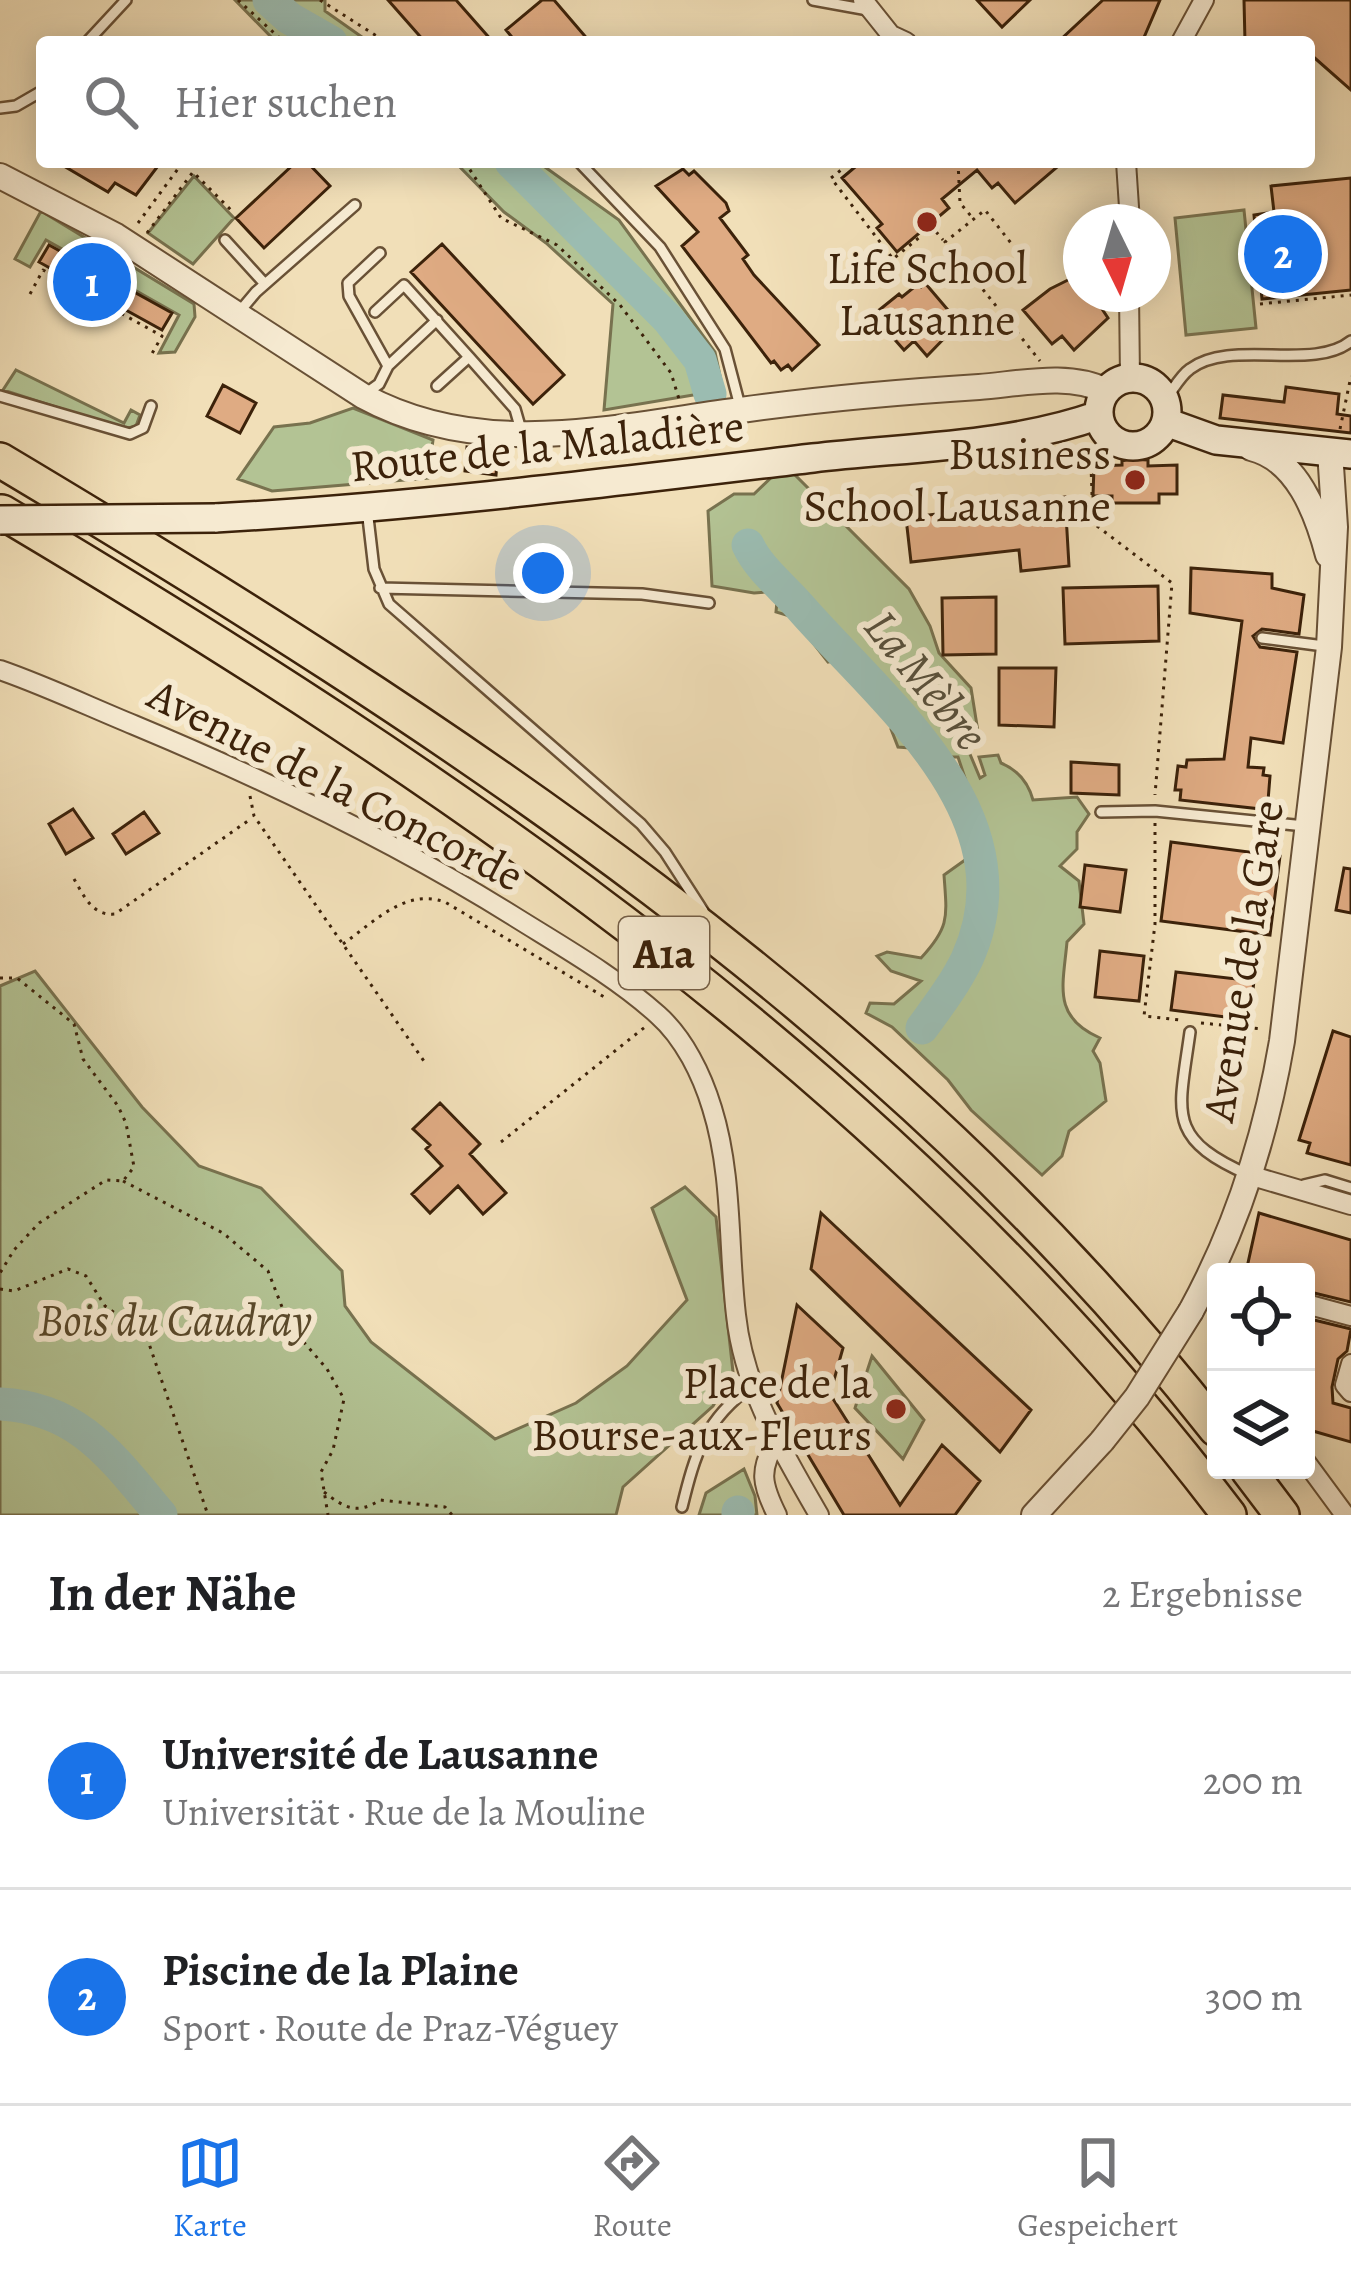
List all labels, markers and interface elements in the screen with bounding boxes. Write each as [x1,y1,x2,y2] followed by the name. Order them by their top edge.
[36,36,1315,168] search box
[78,69,144,135] icon: search
[174,71,397,133] text: Hier suchen
[1063,204,1171,312] north arrow
[914,209,940,235] marker: Life School Lausanne
[1244,209,1322,299] pin: 2
[53,237,131,327] pin: 1
[827,237,1027,351] place label: Life School Lausanne
[347,395,747,497] street label: Route de la Maladière
[804,423,1111,537] place label: Business School Lausanne
[1122,467,1148,493] marker: Business School Lausanne
[513,543,573,603] your location
[849,596,1003,764] water label: La Mèbre
[137,663,534,906] street label: Avenue de la Concorde
[1187,796,1299,1127] street label: Avenue de la Gare
[619,917,709,989] road number: A1a
[1207,1263,1315,1479] map controls
[1207,1263,1315,1371] button: locate
[38,1289,312,1351] park label: Bois du Caudray
[531,1352,872,1466] place label: Place de la Bourse-aux-Fleurs
[1207,1371,1315,1479] button: layers
[883,1396,909,1422] marker: Place de la Bourse-aux-Fleurs
[48,1558,297,1628] text: In der Nähe
[1102,1567,1303,1620] text: 2 Ergebnisse
[162,1723,598,1785] text: Université de Lausanne
[80,1754,94,1807] text: 1
[1203,1754,1303,1807] text: 200 m
[162,1785,646,1838] text: Universität · Rue de la Mouline
[162,1939,519,2001] text: Piscine de la Plaine
[78,1970,96,2023] text: 2
[1205,1970,1303,2023] text: 300 m
[162,2001,618,2054] text: Sport · Route de Praz-Véguey
[173,2130,247,2247] tab: Karte
[593,2130,672,2247] tab: Route
[1017,2130,1178,2247] tab: Gespeichert

